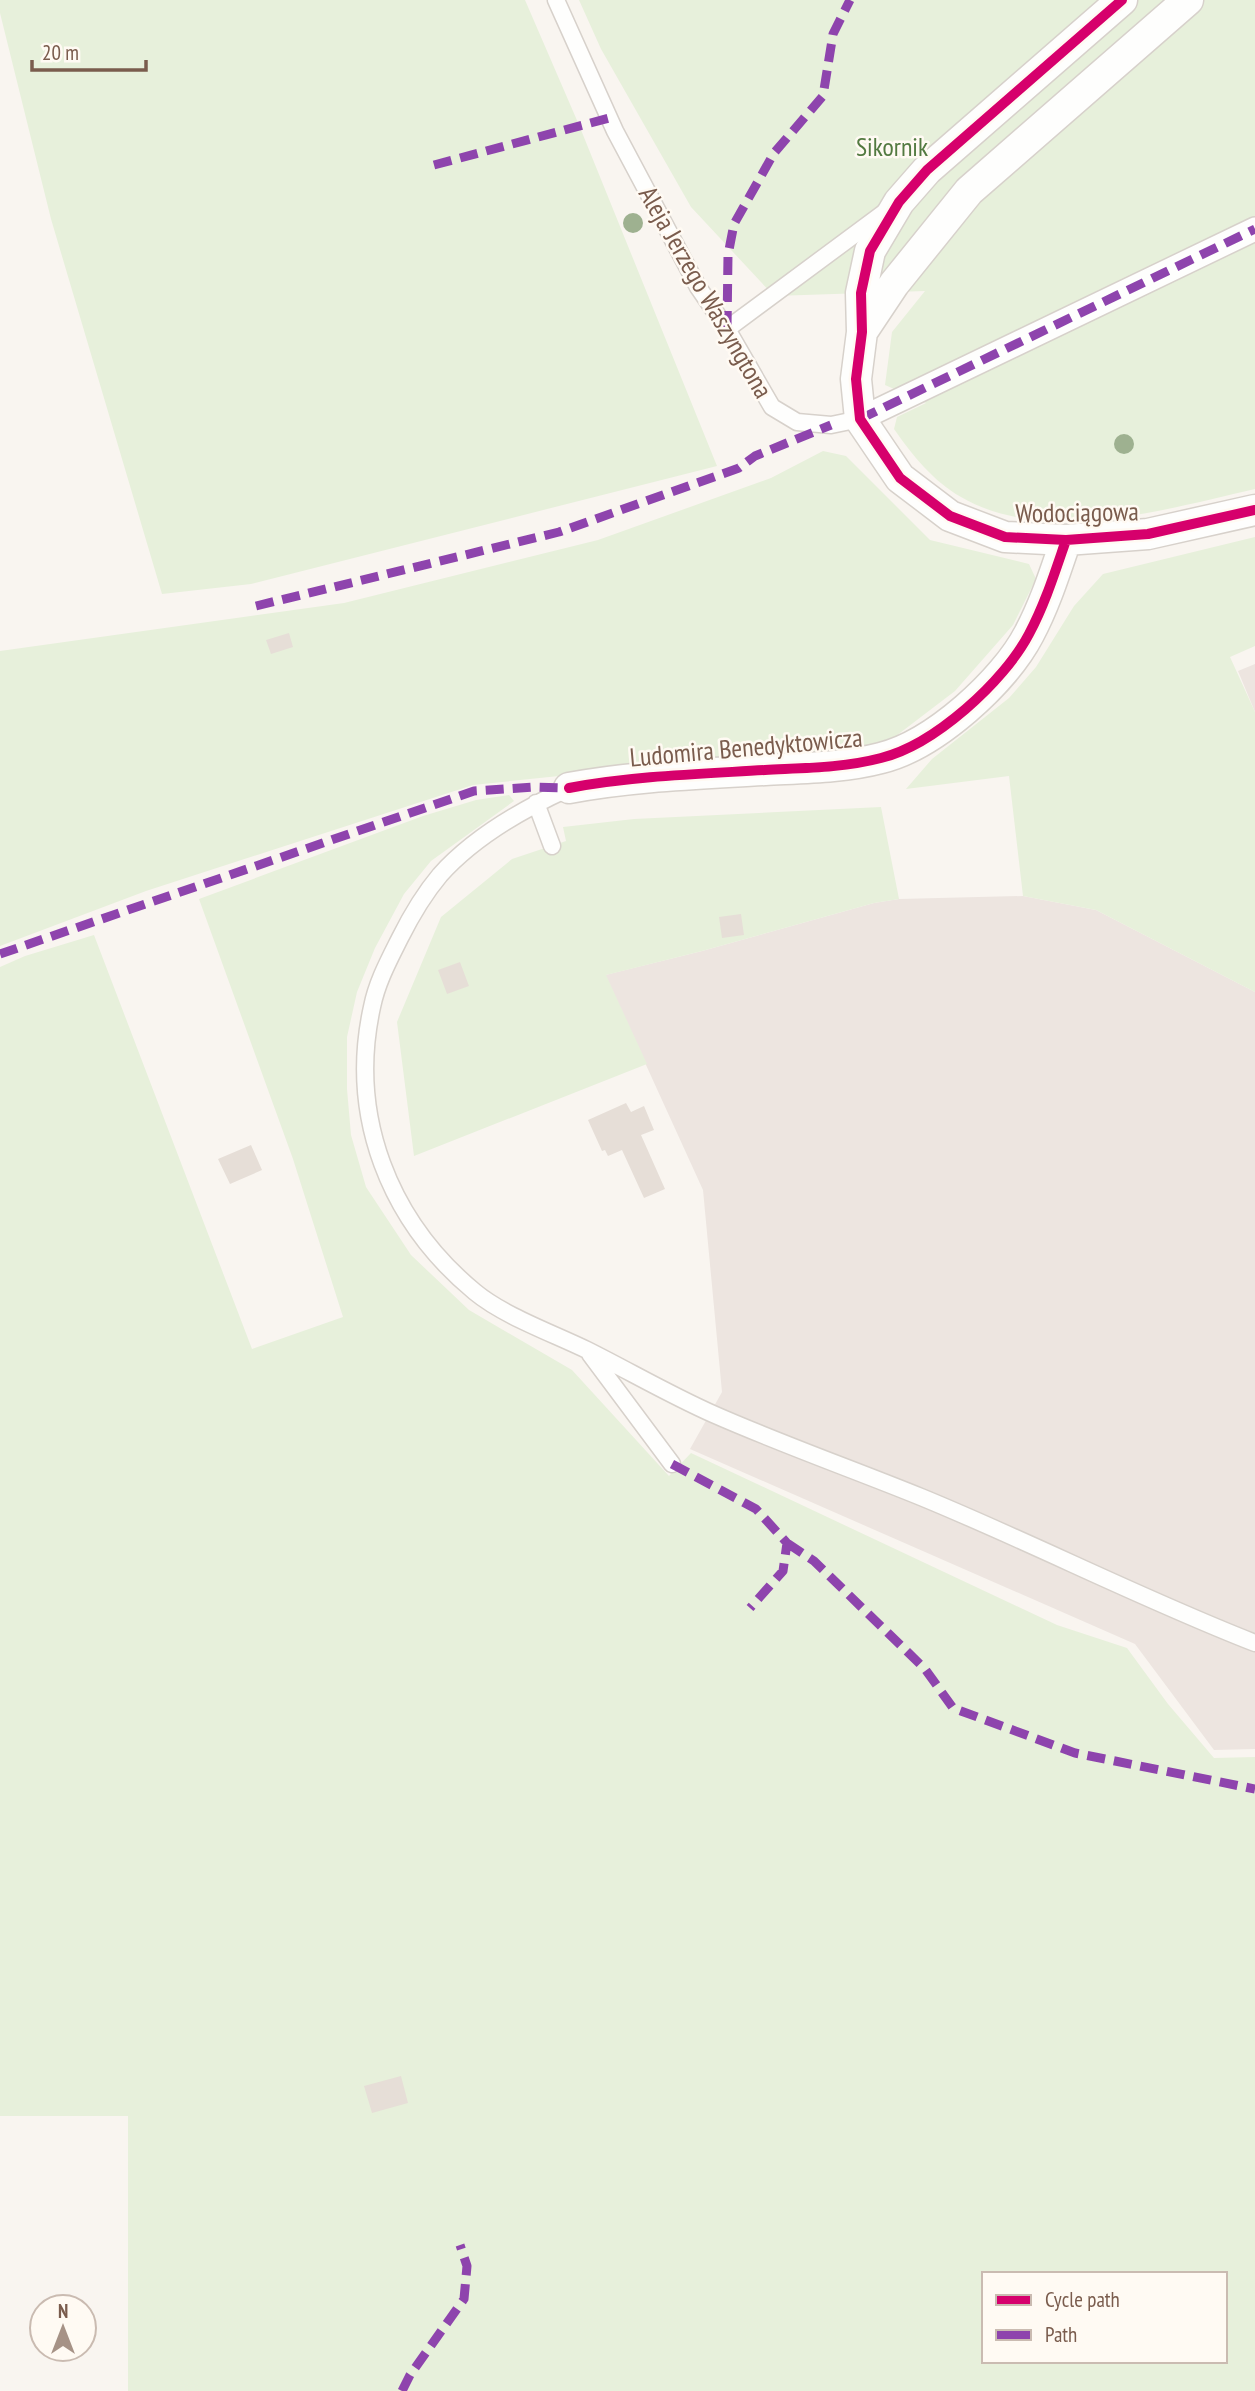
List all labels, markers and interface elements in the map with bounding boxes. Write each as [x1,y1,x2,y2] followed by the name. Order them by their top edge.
[32,28,145,72] scale bar
[42,39,79,66] text: 20 m
[856,130,928,163] park label: Sikornik
[632,180,780,404] street label: Aleja Jerzego Waszyngtona
[1015,494,1139,530] street label: Wodociągowa
[628,720,864,774] street label: Ludomira Benedyktowicza
[982,2272,1227,2363] legend
[1045,2286,1120,2313] text: Cycle path
[28,2293,98,2363] north arrow
[58,2299,68,2323] text: N
[1045,2321,1077,2348] text: Path

